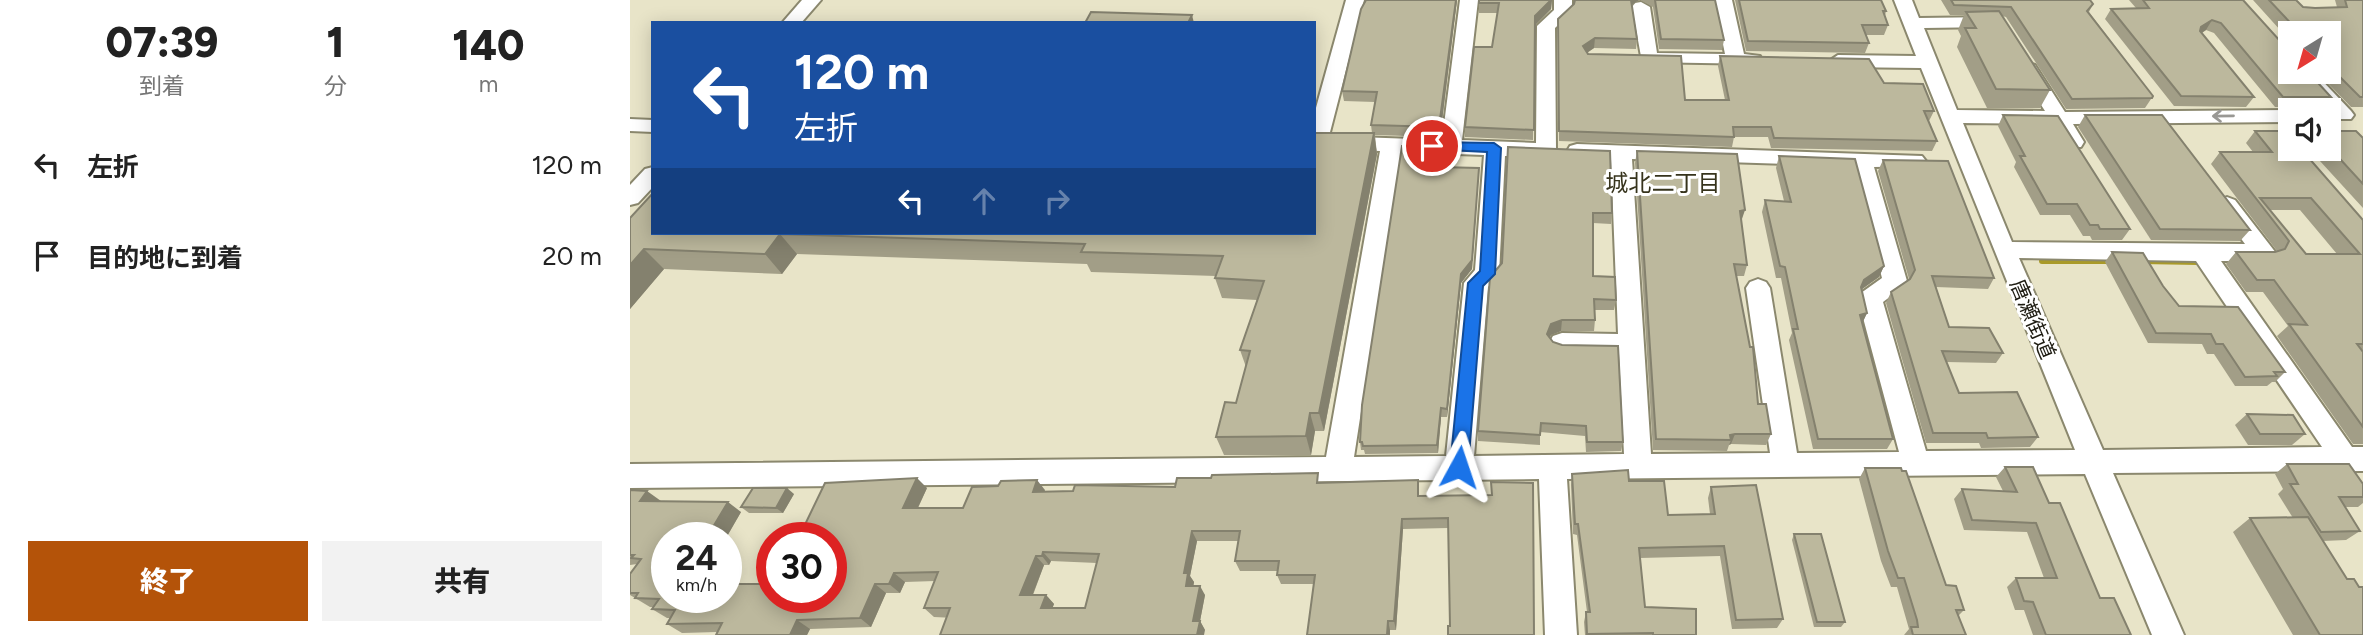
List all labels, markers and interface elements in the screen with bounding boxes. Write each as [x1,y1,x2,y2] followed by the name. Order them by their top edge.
[106,17,218,68] text: 07:39
[326,17,344,68] text: 1
[452,20,524,71] text: 140
[2278,21,2342,84] north arrow
[2278,21,2341,161] map controls
[794,42,929,101] text: 120 m
[679,49,770,140] icon: left
[479,70,498,98] text: m
[139,72,185,100] text: 到着
[324,72,347,100] text: 分
[2278,98,2341,161] button: sound
[794,109,858,147] text: 左折
[2211,109,2234,123] one-way arrow
[1402,116,1462,176] pin
[1413,127,1451,165] icon: arrive
[28,146,66,184] icon: left
[532,149,602,181] text: 120 m
[87,151,139,183] text: 左折
[1606,169,1721,197] district label: 城北二丁目
[892,182,930,220] icon: left
[965,182,1003,220] icon: ahead
[1038,182,1076,220] icon: right
[28,237,66,275] icon: arrive
[542,240,602,272] text: 20 m
[87,242,243,274] text: 目的地に到着
[2005,275,2061,363] street label: 唐瀬街道
[1422,430,1496,504] position arrow
[756,522,847,613] speed limit sign: 30
[675,537,718,579] text: 24
[28,541,308,621] button: 終了
[322,541,602,621] button: 共有
[676,574,717,596] text: km/h

